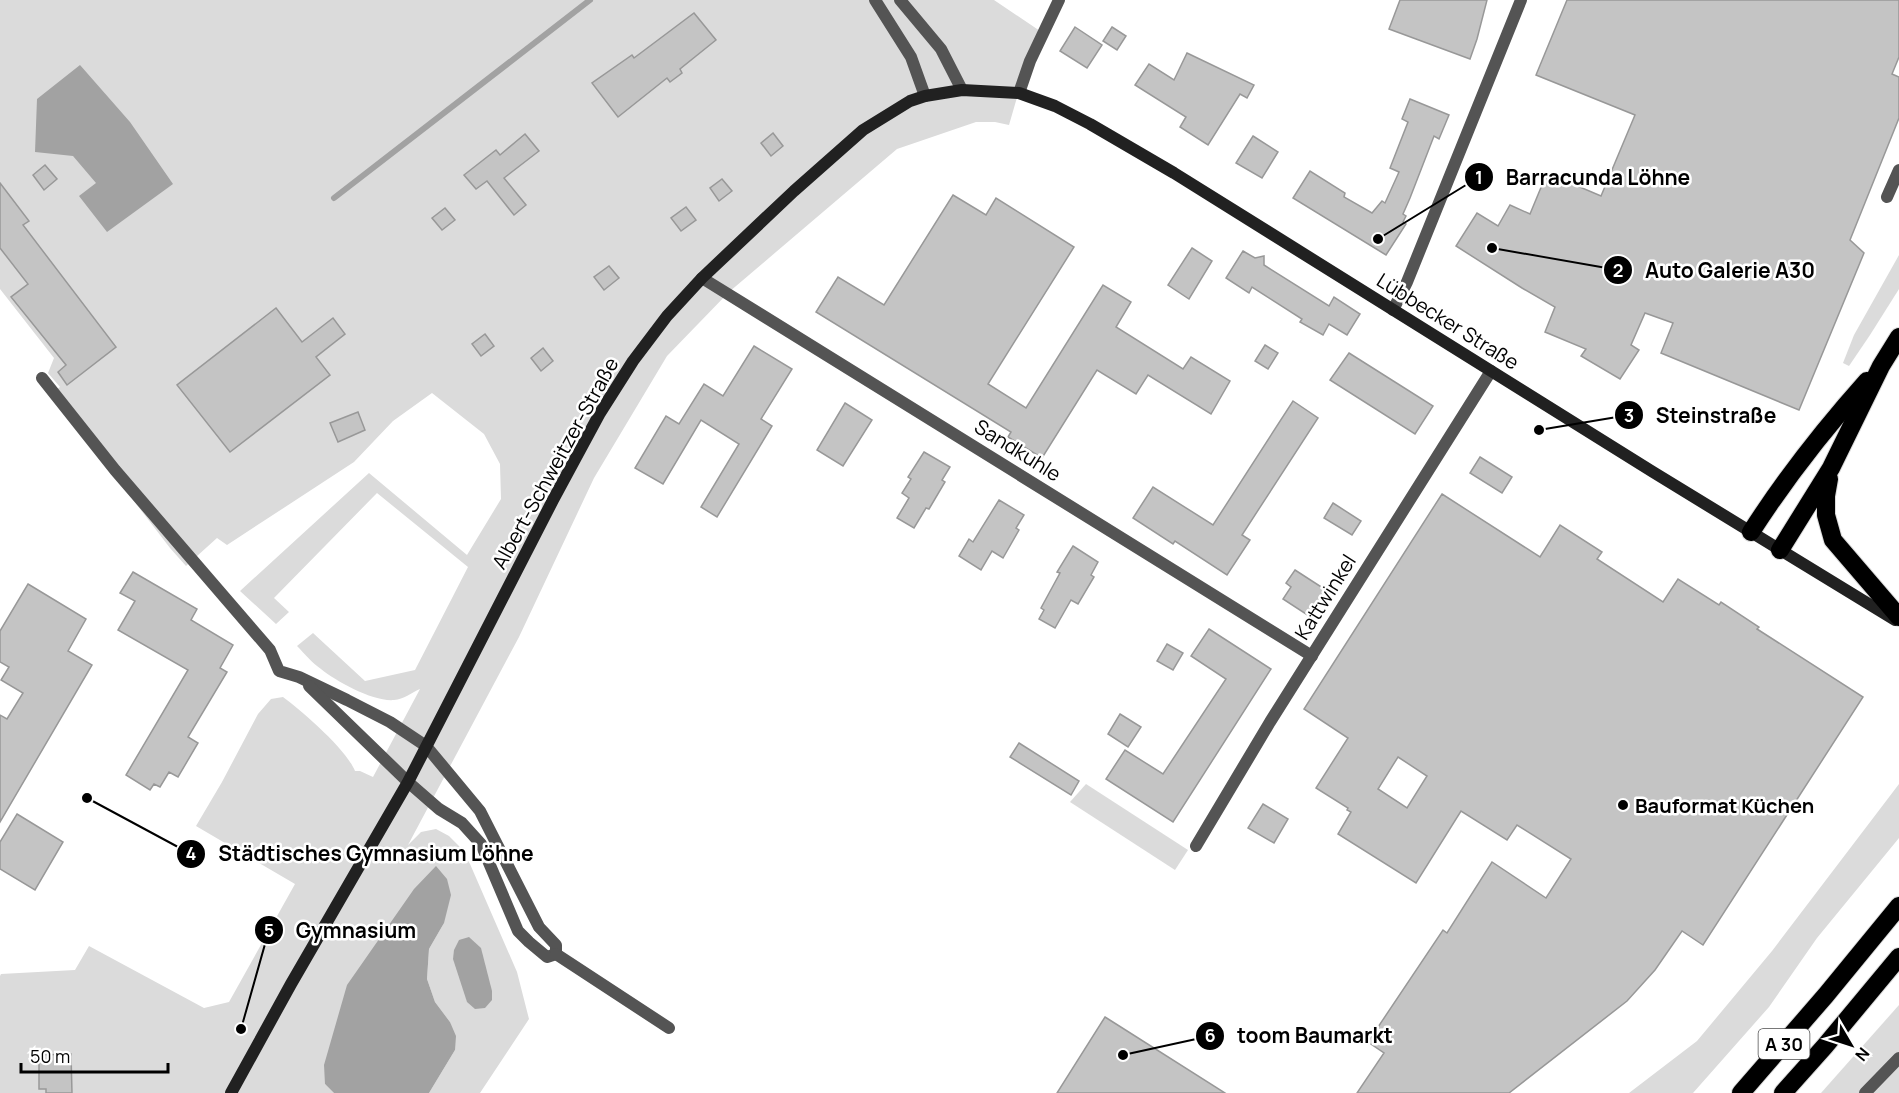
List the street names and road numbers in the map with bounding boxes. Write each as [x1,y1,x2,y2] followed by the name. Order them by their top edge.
[1372,266,1524,376] street label: Lübbecker Straße
[485,352,625,574] street label: Albert-Schweitzer-Straße
[970,413,1066,487] street label: Sandkuhle
[1288,549,1362,645] street label: Kattwinkel
[1758,1029,1810,1059] road number: A 30

